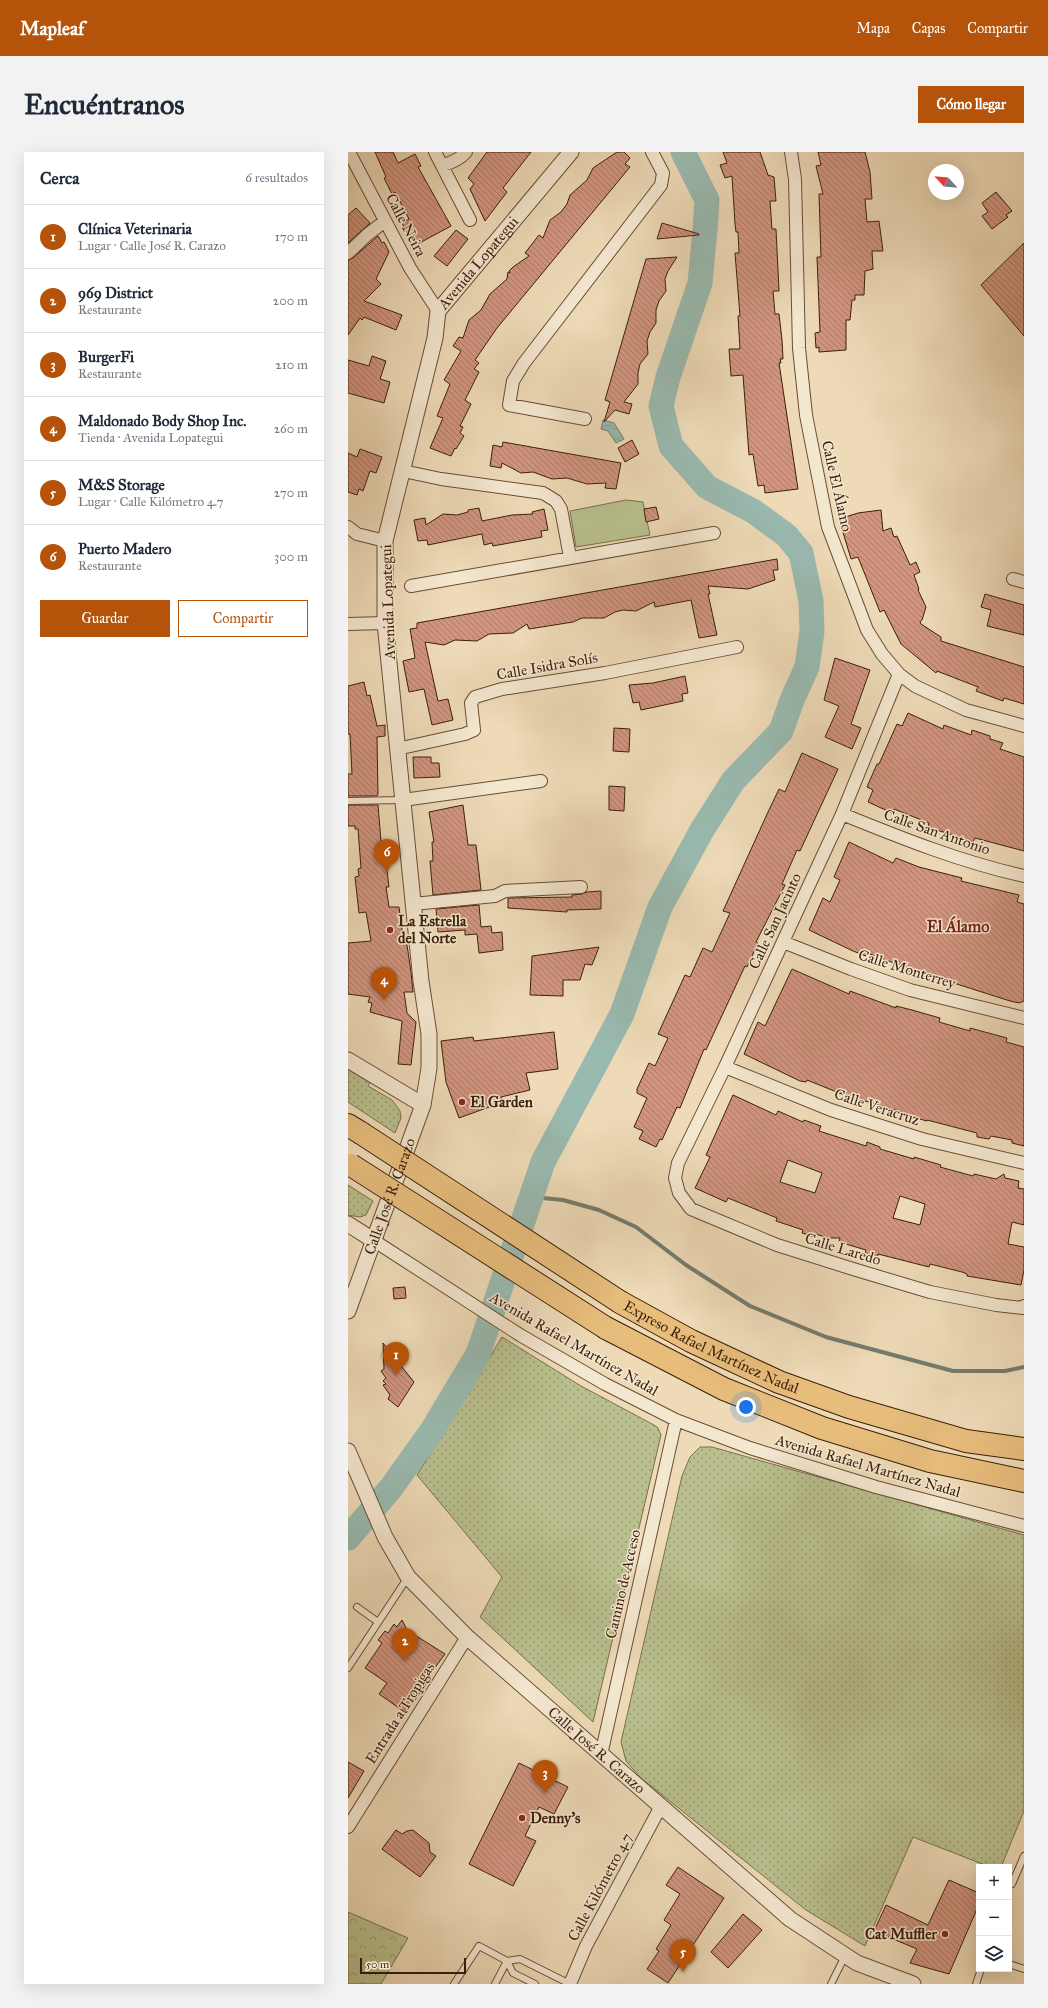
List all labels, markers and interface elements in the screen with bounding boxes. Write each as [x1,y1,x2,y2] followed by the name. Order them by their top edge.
[20,17,84,40] text: Mapleaf
[857,20,890,37] text: Mapa
[912,20,945,37] text: Capas
[967,20,1028,37] text: Compartir
[918,86,1024,123] button: Cómo llegar
[24,87,185,122] text: Encuéntranos
[928,164,964,200] north arrow
[40,168,79,189] text: Cerca
[245,170,308,186] text: 6 resultados
[382,190,430,260] street label: Calle Neira
[434,213,522,314] street label: Avenida Lopategui
[78,220,192,238] text: Clínica Veterinaria
[50,229,56,245] text: 1
[275,229,308,245] text: 170 m
[78,238,226,254] text: Lugar · Calle José R. Carazo
[78,284,153,302] text: 969 District
[50,293,56,309] text: 2
[273,293,308,309] text: 200 m
[78,302,142,318] text: Restaurante
[78,348,134,366] text: BurgerFi
[50,357,56,373] text: 3
[275,357,308,373] text: 210 m
[78,366,142,382] text: Restaurante
[78,412,247,430] text: Maldonado Body Shop Inc.
[49,421,57,437] text: 4
[274,421,308,437] text: 260 m
[78,430,223,446] text: Tienda · Avenida Lopategui
[818,439,857,534] street label: Calle El Álamo
[78,476,165,494] text: M&S Storage
[50,485,56,501] text: 5
[274,485,308,501] text: 270 m
[78,494,223,510] text: Lugar · Calle Kilómetro 4.7
[78,540,171,558] text: Puerto Madero
[377,544,399,661] street label: Avenida Lopategui
[50,549,56,565] text: 6
[274,549,308,565] text: 300 m
[78,558,142,574] text: Restaurante
[40,600,170,637] button: Guardar
[178,600,308,637] button: Compartir
[495,648,599,684] street label: Calle Isidra Solís
[881,805,993,859] street label: Calle San Antonio
[374,839,400,872] pin: 6
[745,870,806,972] street label: Calle San Jacinto
[398,912,467,947] place label: La Estrella del Norte
[927,915,989,936] district label: El Álamo
[385,925,395,935] marker: La Estrella del Norte
[856,946,959,993] street label: Calle Monterrey
[371,967,397,1000] pin: 4
[832,1085,922,1129] street label: Calle Veracruz
[470,1093,534,1111] place label: El Garden
[457,1097,467,1107] marker: El Garden
[360,1135,419,1257] street label: Calle José R. Carazo
[803,1229,883,1269] street label: Calle Laredo
[486,1288,662,1400] street label: Avenida Rafael Martínez Nadal
[620,1297,802,1398] street label: Expreso Rafael Martínez Nadal
[383,1342,409,1375] pin: 1
[736,1397,756,1417] your location
[772,1431,964,1501] street label: Avenida Rafael Martínez Nadal
[602,1527,644,1640] street label: Camino de Acceso
[392,1628,418,1661] pin: 2
[362,1659,438,1767] street label: Entrada a Tropigas
[544,1703,649,1798] street label: Calle José R. Carazo
[532,1760,558,1793] pin: 3
[530,1809,581,1828] place label: Denny's
[517,1813,527,1823] marker: Denny's
[564,1830,636,1944] street label: Calle Kilómetro 4.7
[976,1864,1012,1972] map controls
[976,1864,1012,1900] button: +
[976,1900,1012,1936] button: −
[865,1925,937,1943] place label: Cat Muffler
[940,1929,950,1939] marker: Cat Muffler
[976,1936,1012,1972] button: layers
[670,1939,696,1972] pin: 5
[360,1956,466,1975] scale bar
[366,1958,389,1971] text: 50 m

